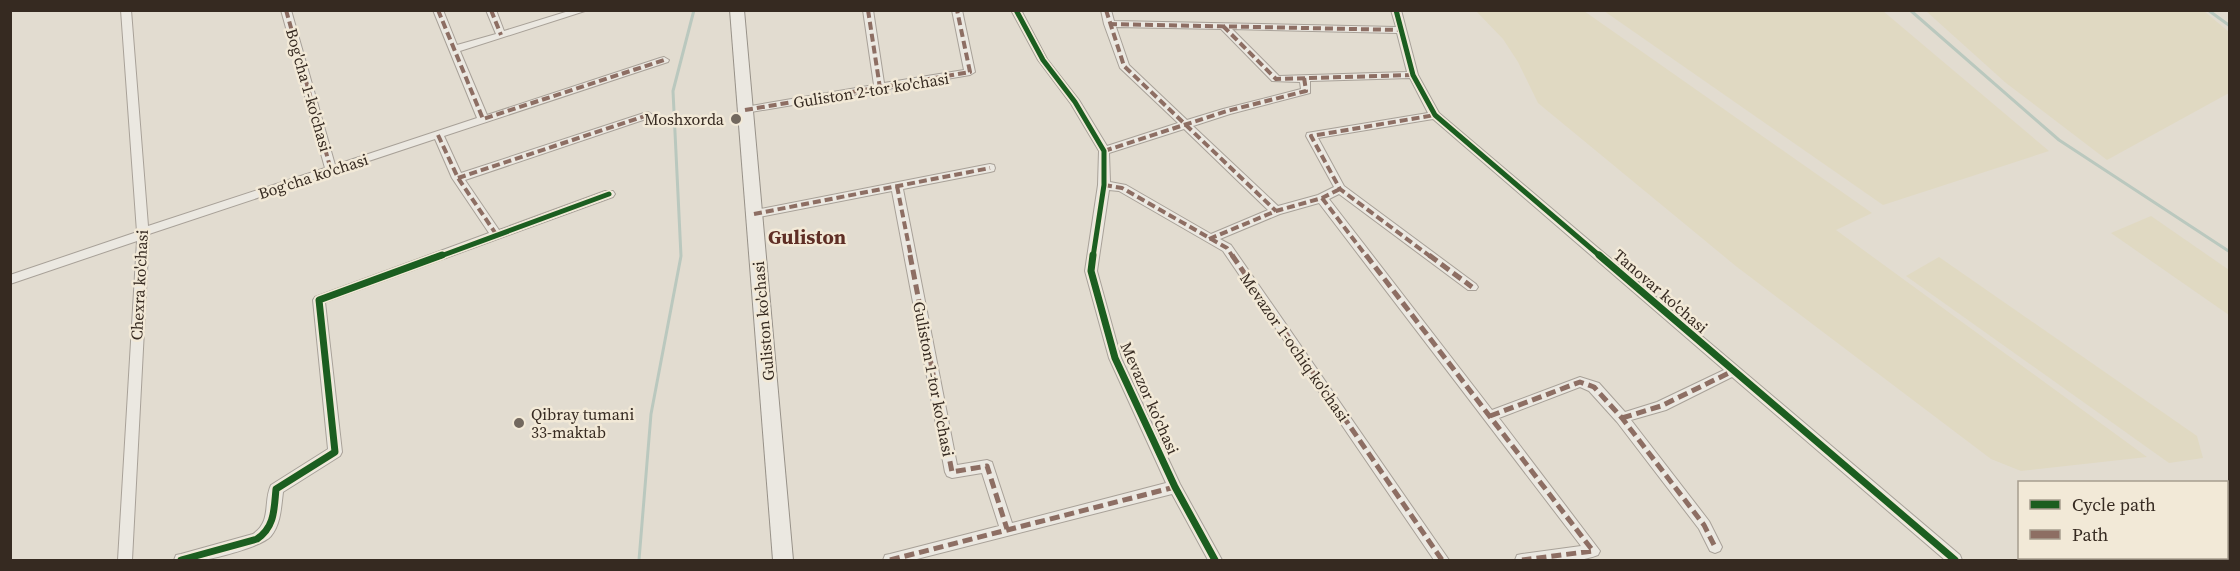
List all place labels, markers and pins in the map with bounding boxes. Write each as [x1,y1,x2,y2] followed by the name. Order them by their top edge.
[644,108,725,130] place label: Moshxorda
[729,112,743,126] marker: Moshxorda
[531,403,635,443] place label: Qibray tumani 33-maktab
[512,416,526,430] marker: Qibray tumani 33-maktab

